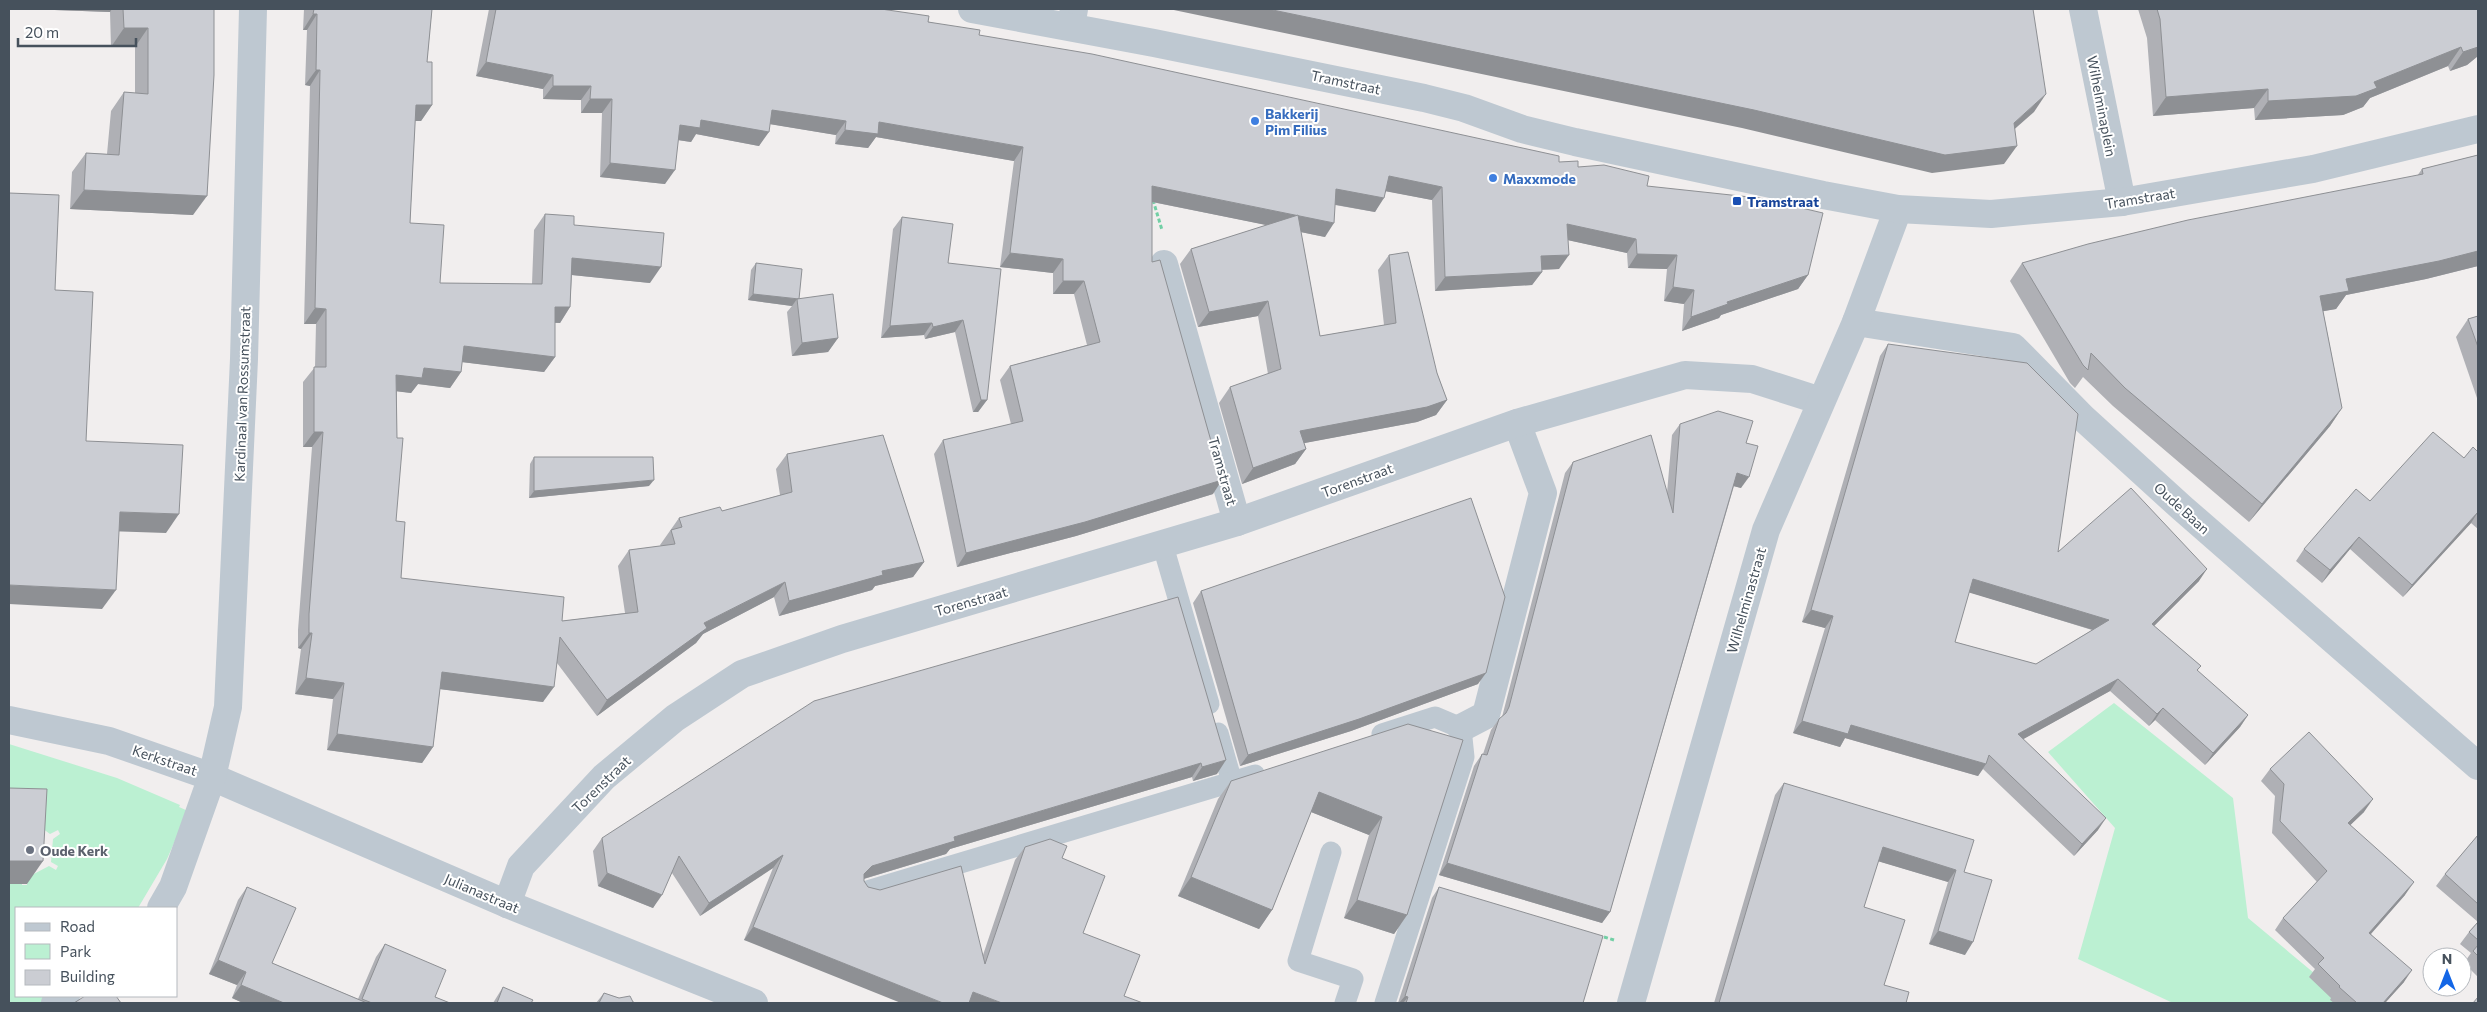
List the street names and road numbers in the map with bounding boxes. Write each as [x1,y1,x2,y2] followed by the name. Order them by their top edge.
[2084,54,2120,158] street label: Wilhelminaplein
[1310,66,1383,98] street label: Tramstraat
[2104,184,2177,212] street label: Tramstraat
[230,306,254,482] street label: Kardinaal van Rossumstraat
[1205,435,1241,508] street label: Tramstraat
[1319,459,1395,501] street label: Torenstraat
[2151,479,2213,537] street label: Oude Baan
[1723,545,1769,655] street label: Wilhelminastraat
[933,582,1010,619] street label: Torenstraat
[130,741,200,779] street label: Kerkstraat
[568,752,634,816] street label: Torenstraat
[442,870,522,916] street label: Julianastraat

